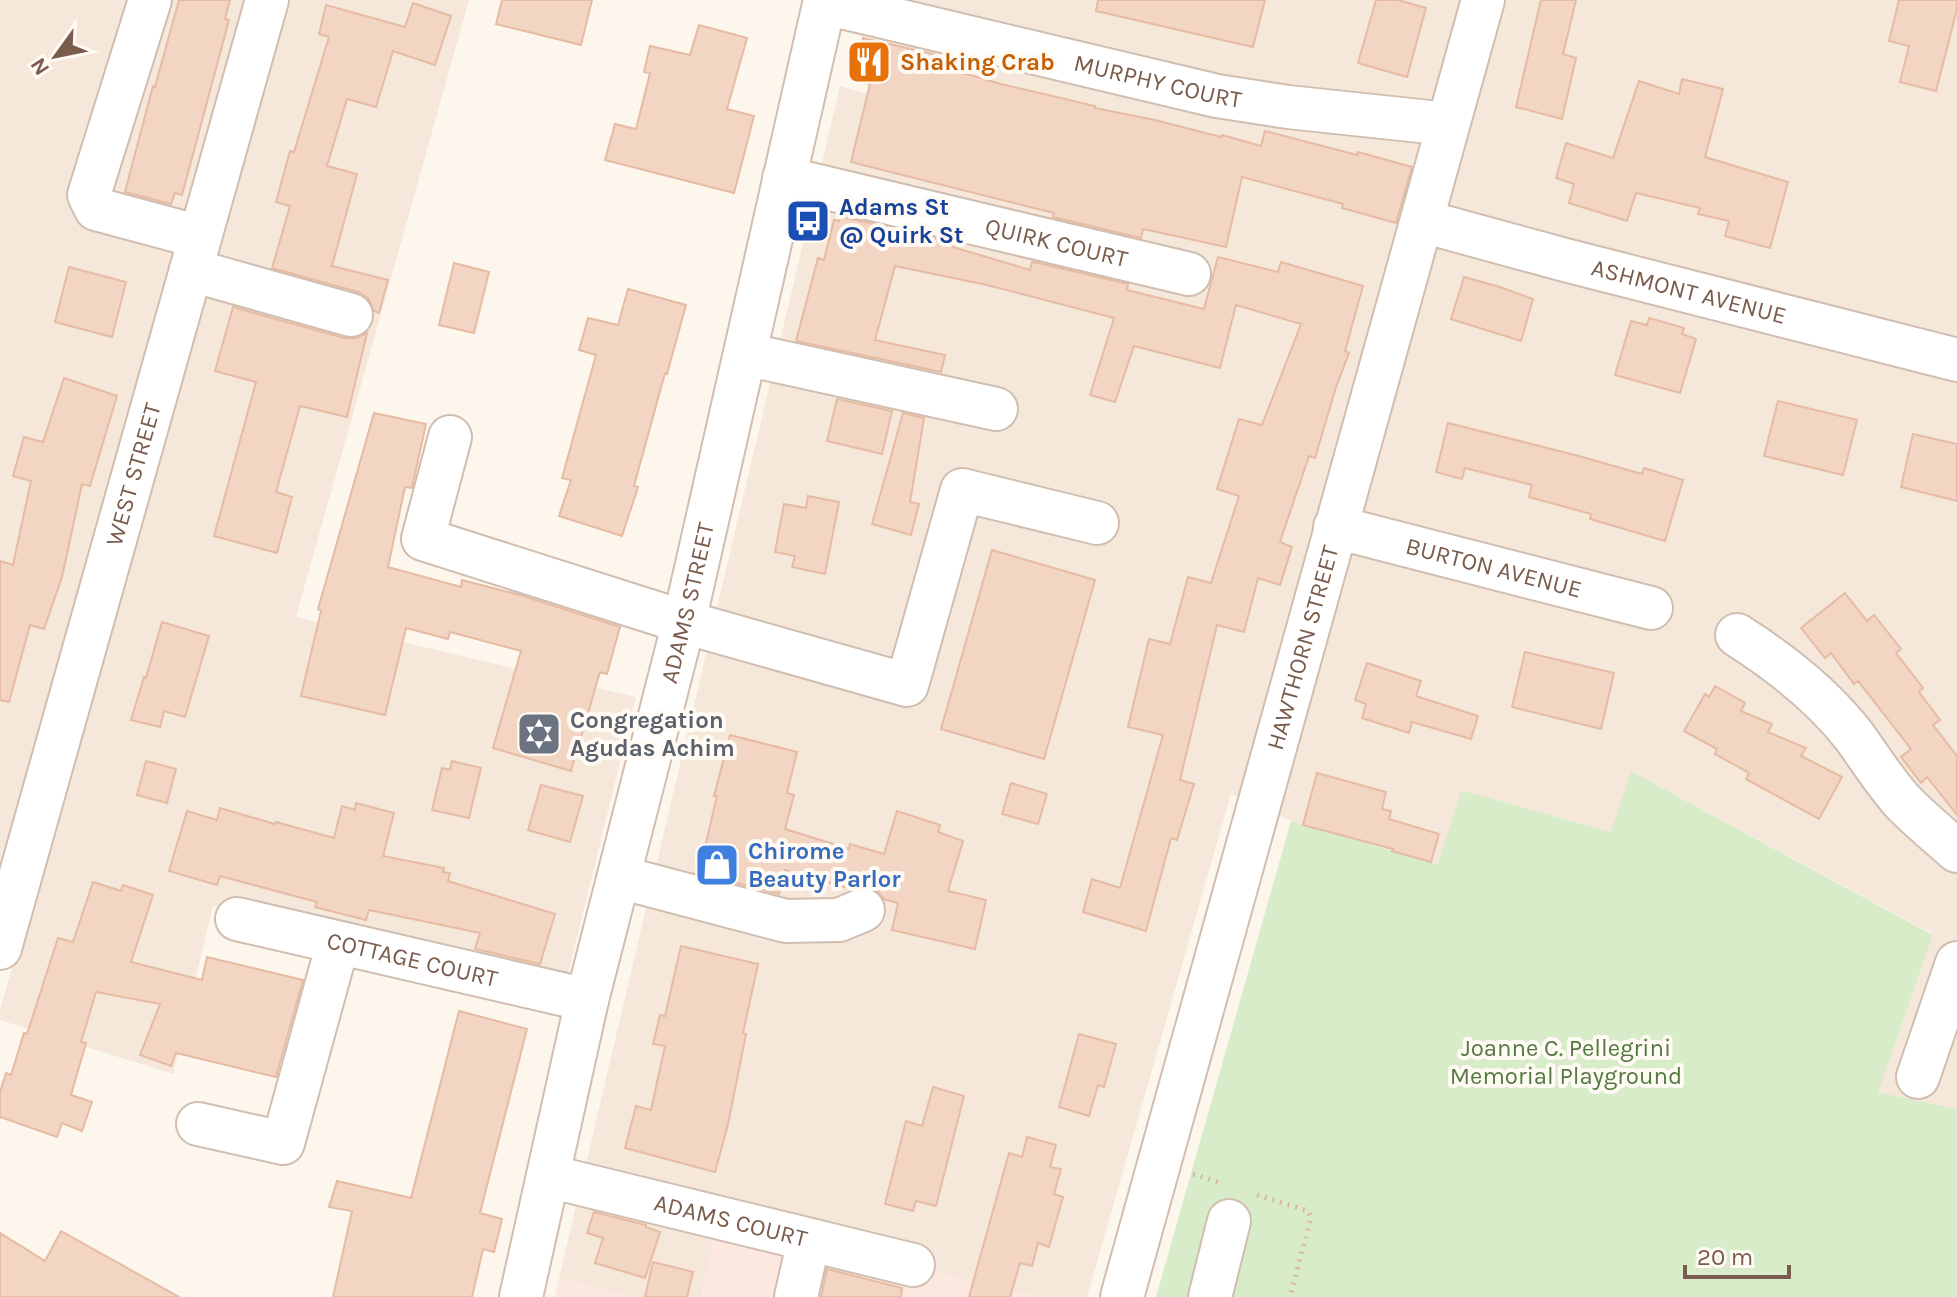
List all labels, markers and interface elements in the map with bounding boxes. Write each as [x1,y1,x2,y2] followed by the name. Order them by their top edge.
[16,16,96,96] north arrow
[845,38,893,86] restaurant icon: Shaking Crab
[900,48,1055,76] place label: Shaking Crab
[1071,49,1244,114] street label: MURPHY COURT
[25,53,55,80] text: N
[839,193,964,249] place label: Adams St @ Quirk St
[784,197,832,245] bus stop icon: Adams St @ Quirk St
[982,212,1131,273] street label: QUIRK COURT
[1588,253,1789,330] street label: ASHMONT AVENUE
[100,400,167,549] street label: WEST STREET
[655,520,720,686] street label: ADAMS STREET
[1403,532,1585,604] street label: BURTON AVENUE
[1261,542,1345,753] street label: HAWTHORN STREET
[570,706,735,762] place label: Congregation Agudas Achim
[515,710,563,758] synagogue icon: Congregation Agudas Achim
[748,837,901,893] place label: Chirome Beauty Parlor
[693,841,741,889] shop icon: Chirome Beauty Parlor
[324,926,500,993] street label: COTTAGE COURT
[1450,1034,1682,1090] park label: Joanne C. Pellegrini Memorial Playground
[651,1188,810,1253] street label: ADAMS COURT
[1685,1229,1789,1279] scale bar
[1697,1243,1753,1271] text: 20 m

